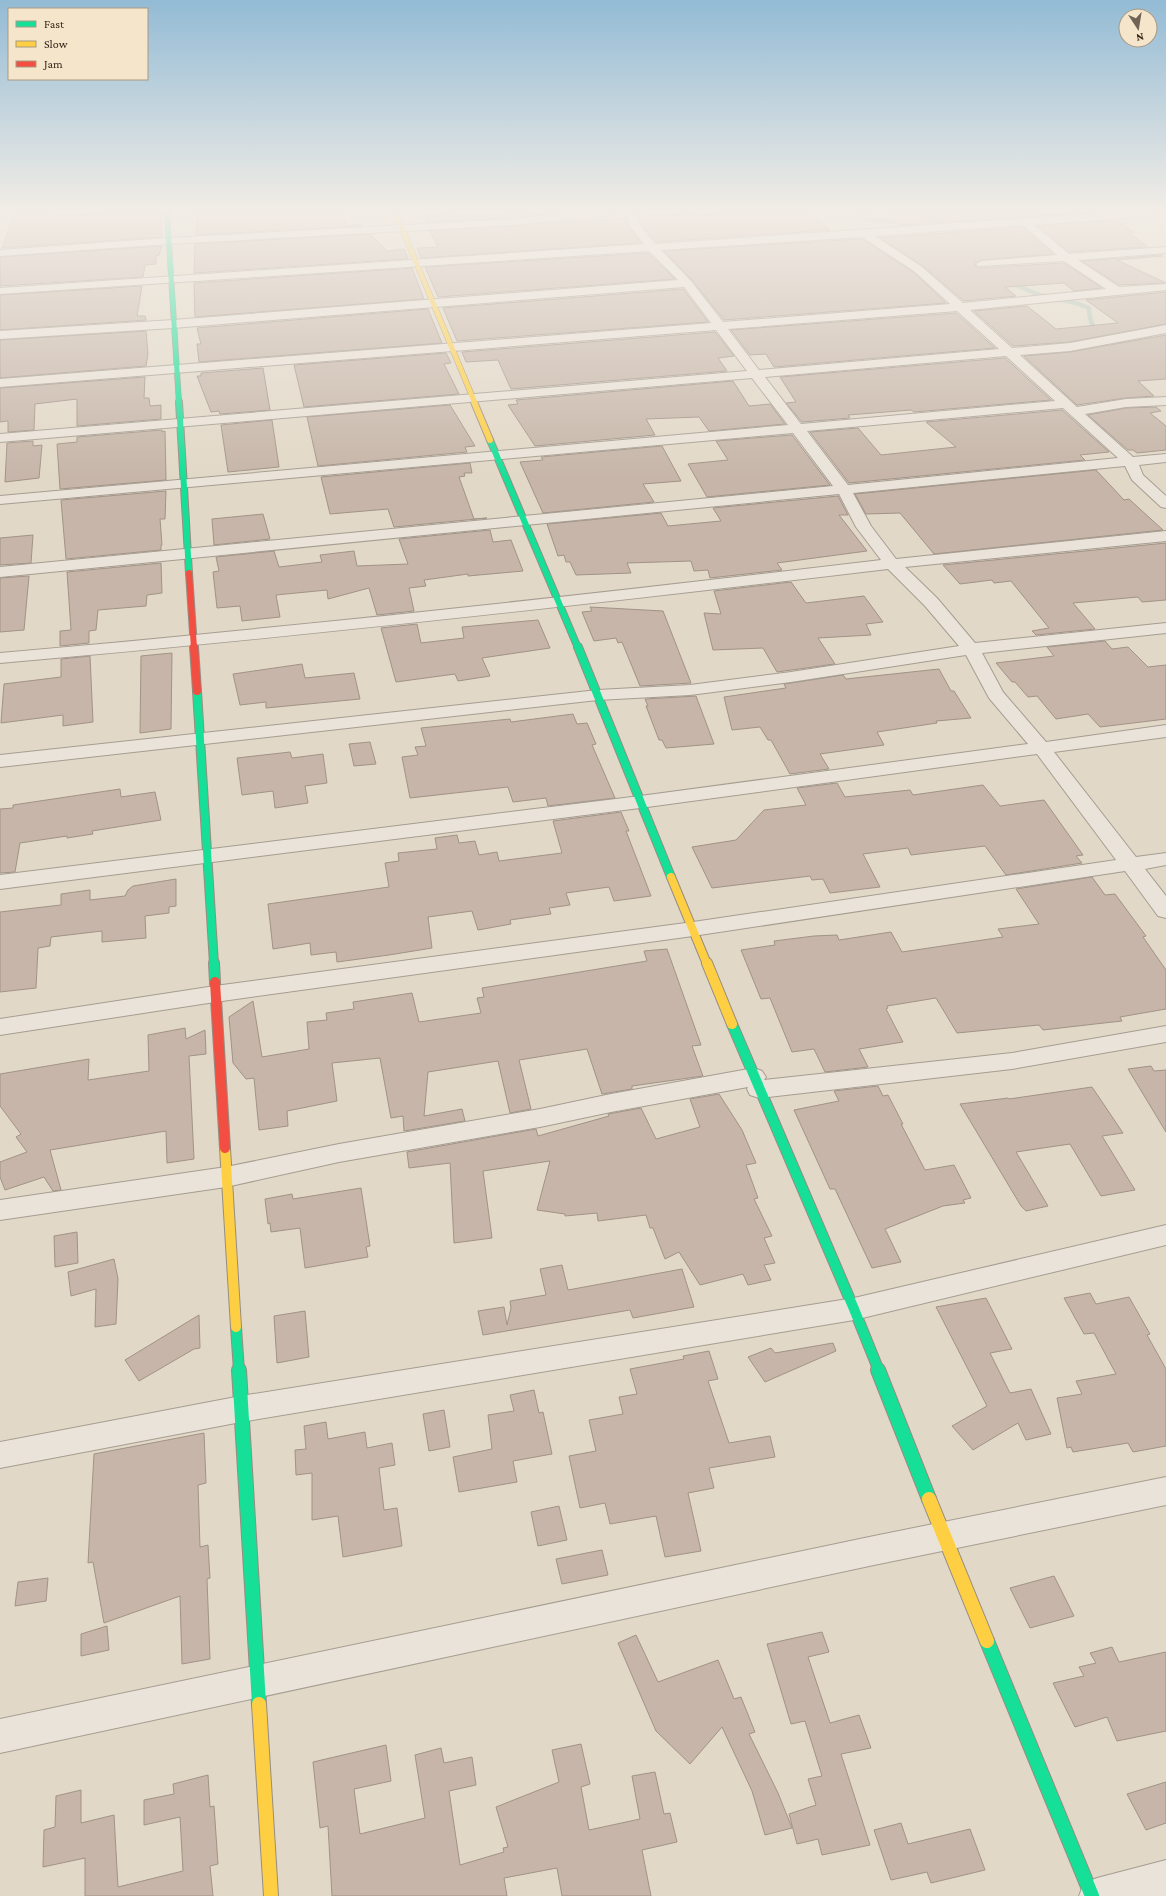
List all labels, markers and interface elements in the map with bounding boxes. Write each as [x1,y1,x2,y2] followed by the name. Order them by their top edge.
[8,8,148,80] legend
[1118,8,1158,48] north arrow
[44,17,65,31] text: Fast
[1135,31,1145,45] text: N
[44,37,68,51] text: Slow
[43,57,63,71] text: Jam

